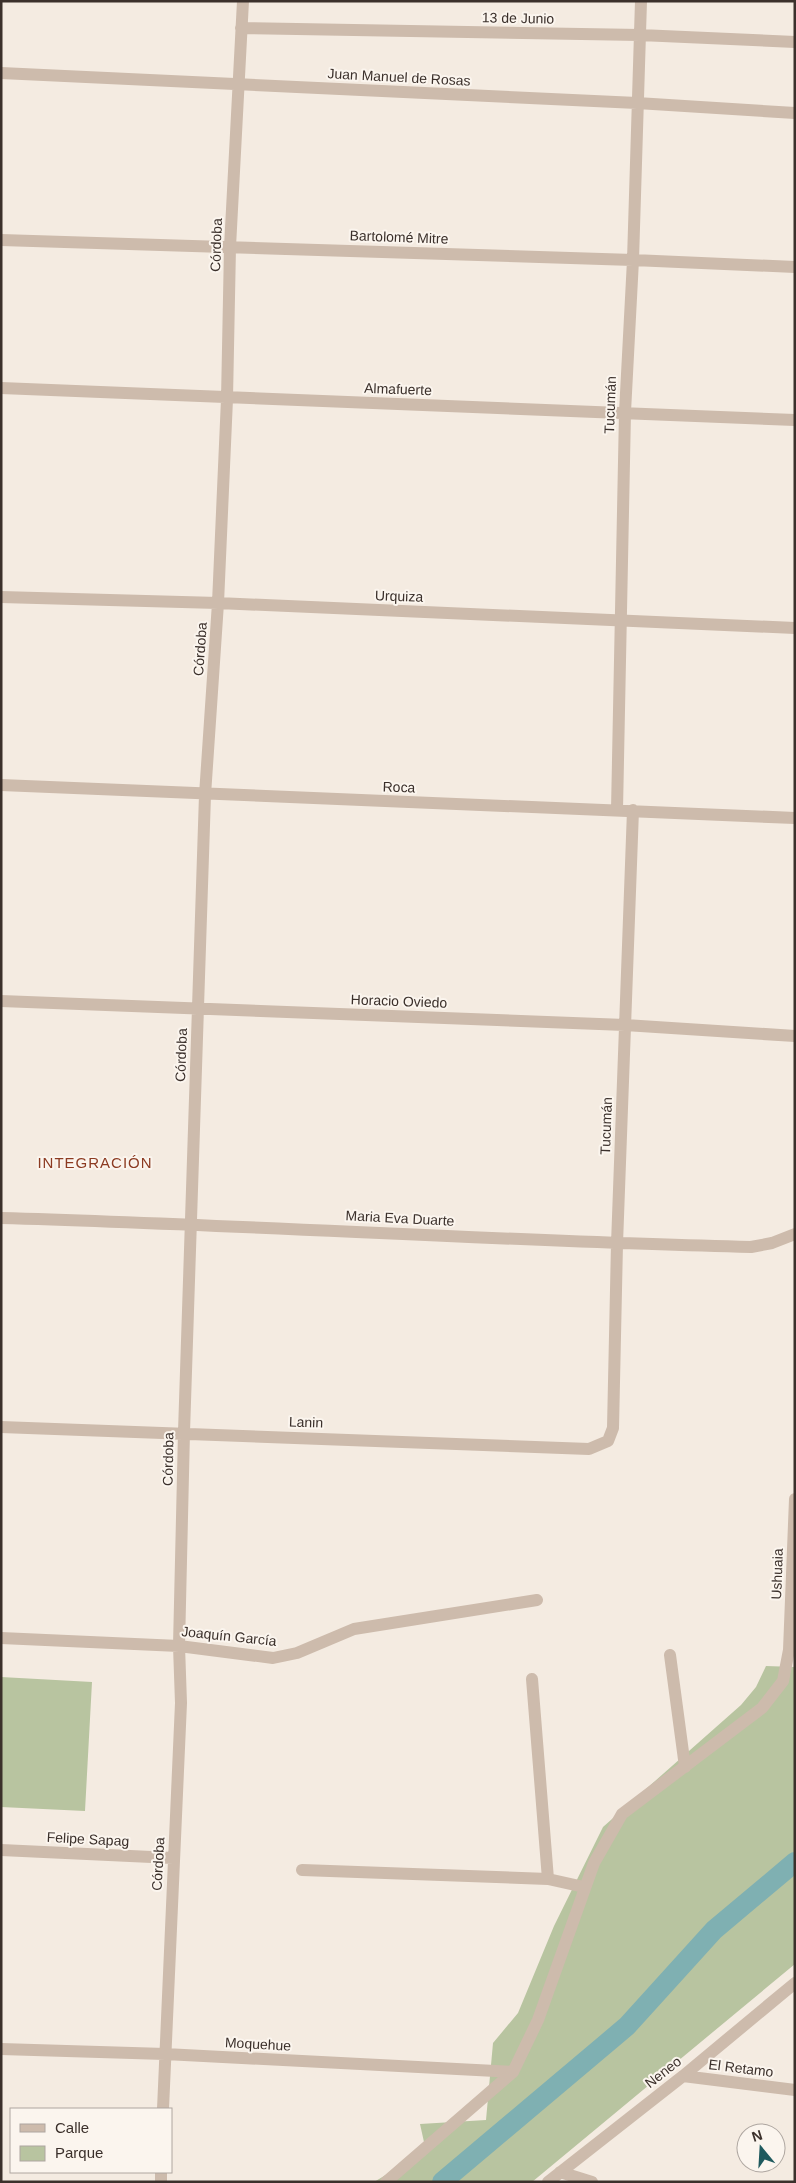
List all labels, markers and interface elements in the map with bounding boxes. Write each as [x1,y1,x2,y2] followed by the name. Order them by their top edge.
[482,9,555,27] street label: 13 de Junio
[327,65,471,89] street label: Juan Manuel de Rosas
[207,218,225,272] street label: Córdoba
[349,227,449,247] street label: Bartolomé Mitre
[601,376,619,434] street label: Tucumán
[364,380,432,398] street label: Almafuerte
[375,587,424,605] street label: Urquiza
[190,621,210,676] street label: Córdoba
[382,778,416,796] street label: Roca
[351,991,448,1011] street label: Horacio Oviedo
[172,1028,190,1082] street label: Córdoba
[597,1097,615,1155] street label: Tucumán
[37,1154,153,1171] district label: INTEGRACIÓN
[345,1207,455,1229] street label: Maria Eva Duarte
[289,1413,323,1431] street label: Lanin
[160,1432,176,1486] street label: Córdoba
[768,1548,786,1600] street label: Ushuaia
[181,1623,278,1649] street label: Joaquín García
[46,1829,130,1849] street label: Felipe Sapag
[149,1837,167,1891] street label: Córdoba
[225,2034,292,2054] street label: Moquehue
[642,2053,684,2091] street label: Neneo
[708,2056,775,2080] street label: El Retamo
[10,2108,172,2173] legend
[55,2119,89,2136] text: Calle
[736,2123,786,2173] north arrow
[750,2126,764,2145] text: N
[55,2144,103,2161] text: Parque

